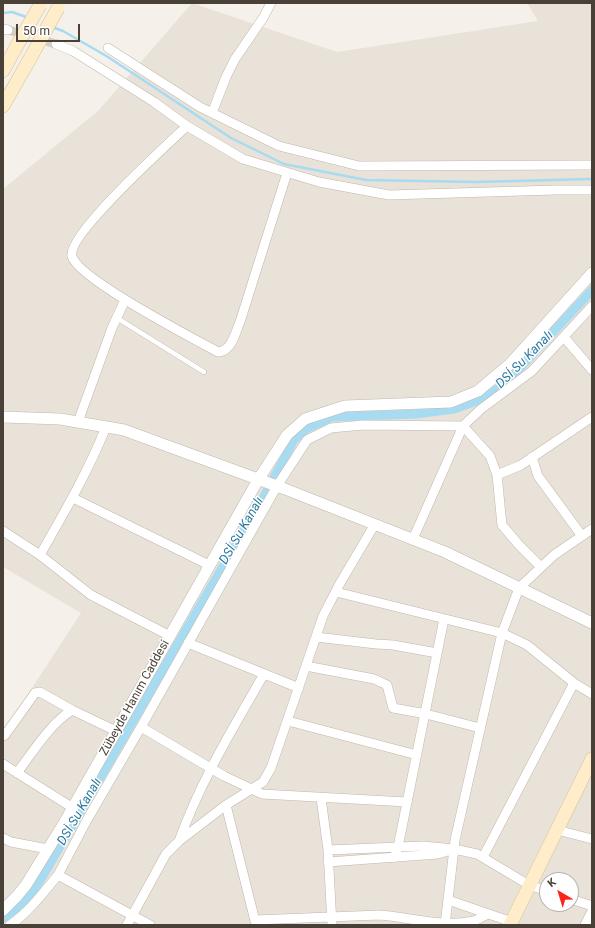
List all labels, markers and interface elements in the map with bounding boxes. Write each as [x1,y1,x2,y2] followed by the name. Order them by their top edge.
[18,16,82,42] scale bar
[23,24,50,38] text: 50 m
[493,328,557,392] water label: DSİ Su Kanalı
[217,495,267,567] water label: DSİ Su Kanalı
[97,638,173,758] street label: Zübeyde Hanım Caddesi
[55,776,105,848] water label: DSİ Su Kanalı
[539,872,579,912] north arrow
[545,876,559,890] text: K

